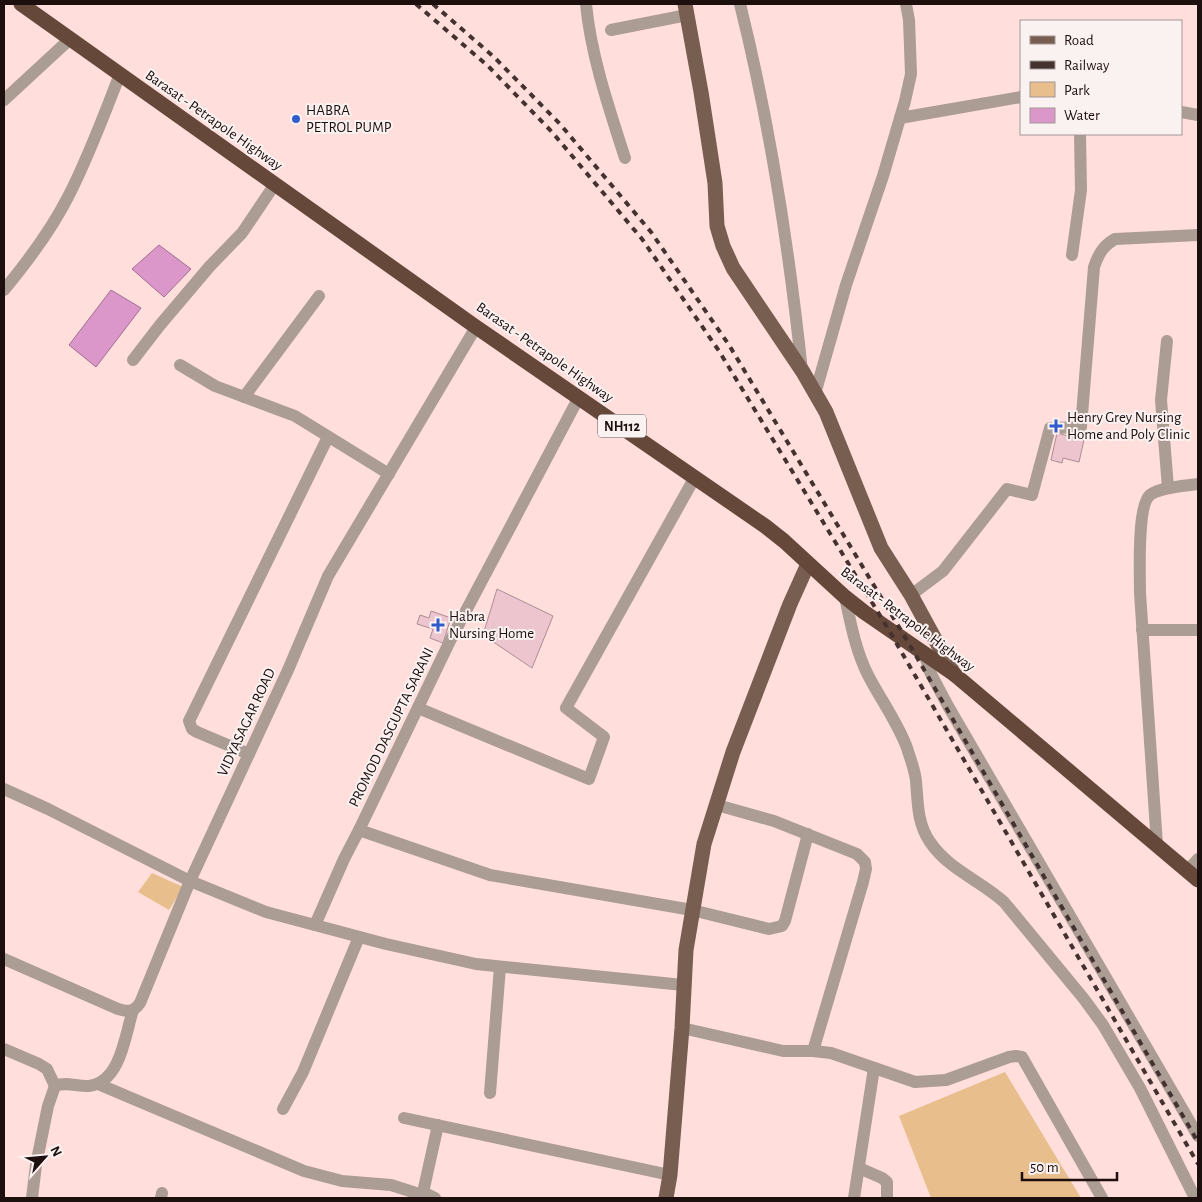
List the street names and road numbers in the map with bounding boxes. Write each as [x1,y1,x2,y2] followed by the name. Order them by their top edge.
[142,67,286,174] street label: Barasat - Petrapole Highway
[473,299,617,406] street label: Barasat - Petrapole Highway
[598,414,646,438] road number: NH112
[838,564,978,675] street label: Barasat - Petrapole Highway
[346,645,437,809] street label: PROMOD DASGUPTA SARANI
[215,666,278,779] street label: VIDYASAGAR ROAD

